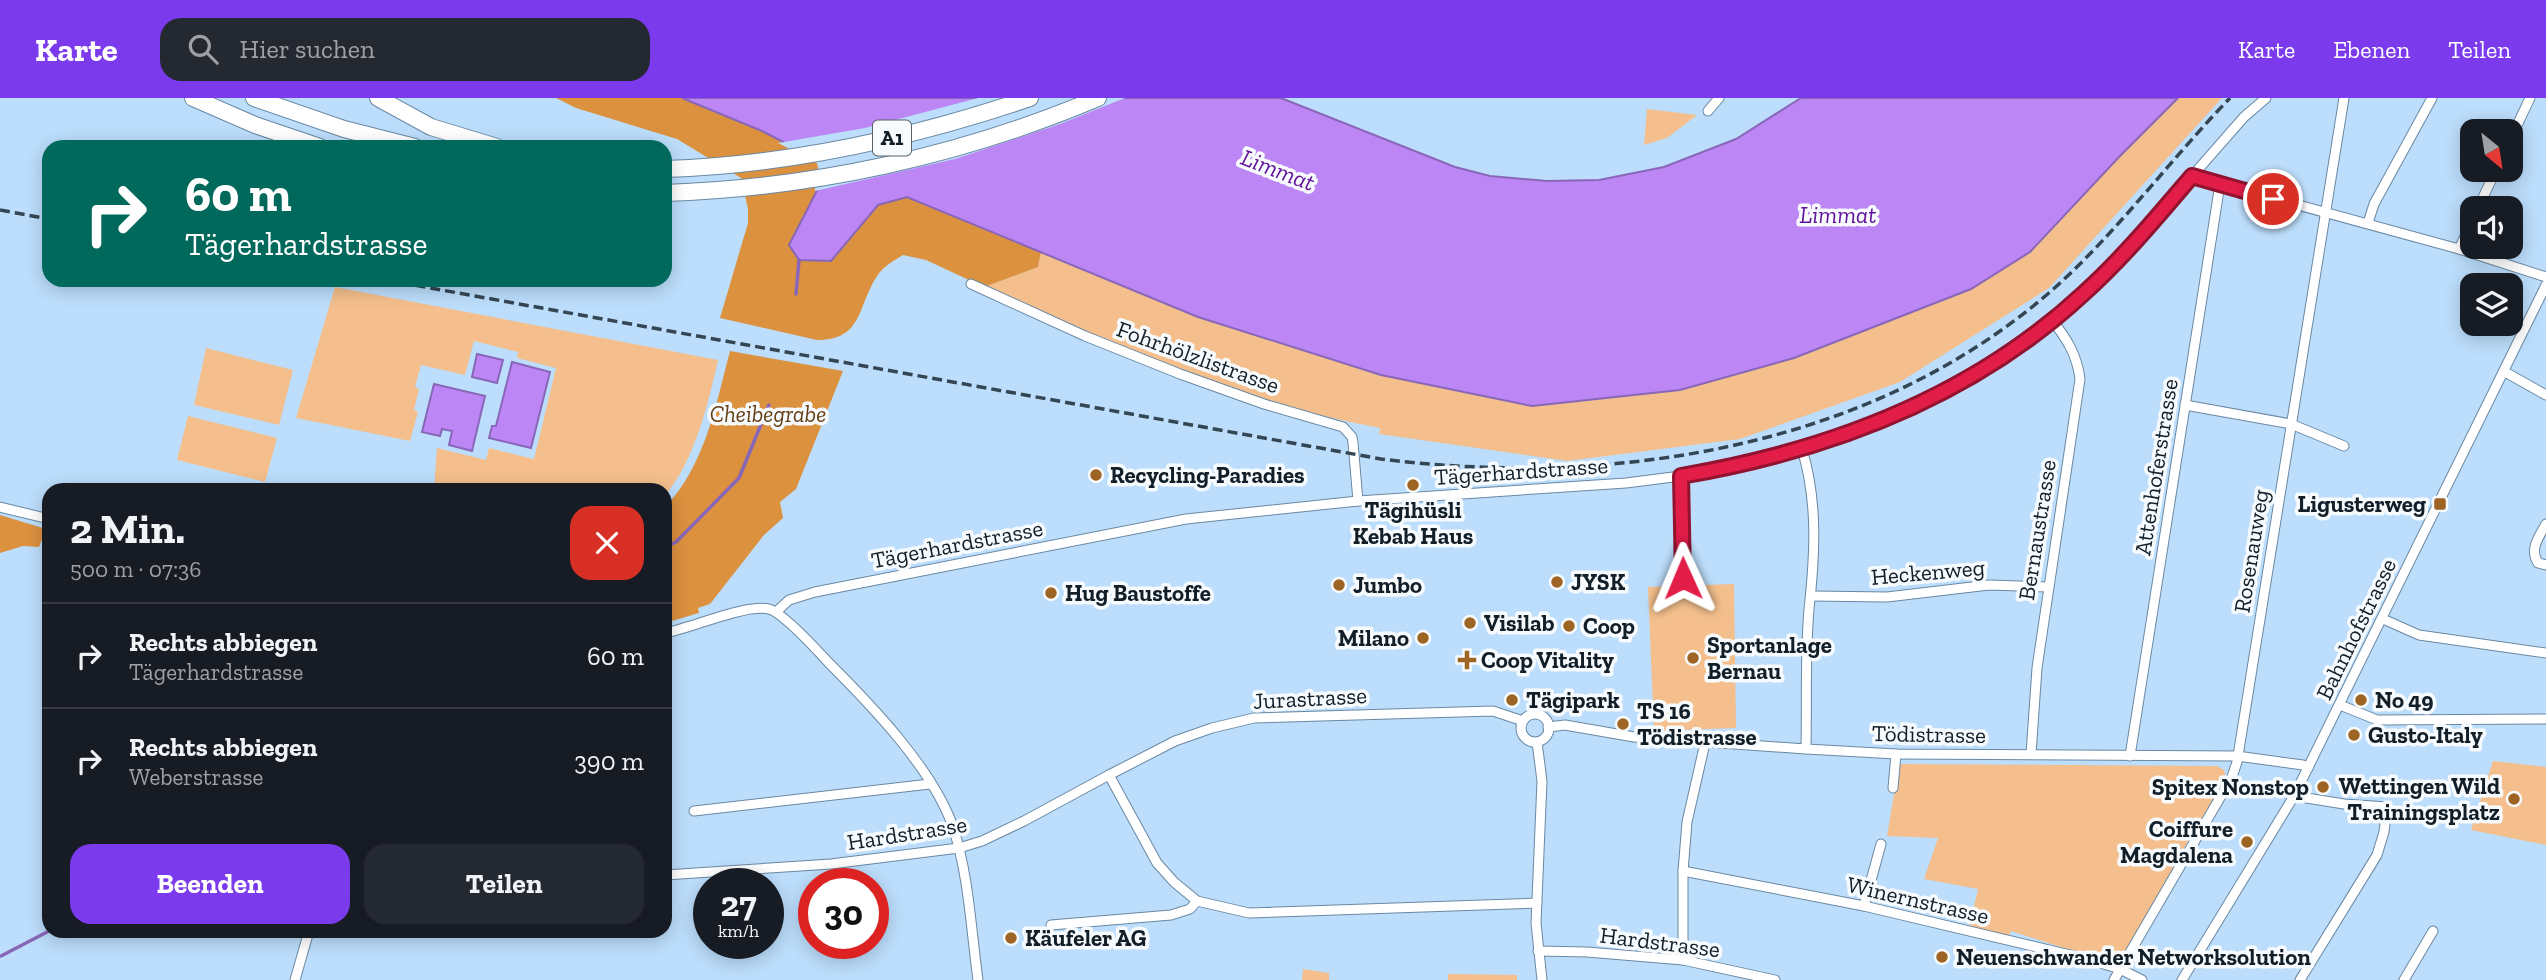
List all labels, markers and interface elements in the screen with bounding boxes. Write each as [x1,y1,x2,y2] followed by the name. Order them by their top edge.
[160,18,650,81] search box
[35,30,118,69] text: Karte
[184,30,222,68] icon: search
[240,33,375,65] text: Hier suchen
[2238,35,2295,64] text: Karte
[2333,35,2410,64] text: Ebenen
[2448,35,2511,64] text: Teilen
[2460,119,2524,182] north arrow
[2460,119,2523,336] map controls
[873,120,911,156] road number: A1
[1237,142,1319,197] water label: Limmat
[185,165,292,224] text: 60 m
[70,168,161,259] icon: right
[2243,169,2303,229] pin
[2254,180,2292,218] icon: arrive
[2460,196,2523,259] button: sound
[1800,200,1876,229] water label: Limmat
[185,225,427,263] text: Tägerhardstrasse
[2460,273,2523,336] button: layers
[1113,315,1283,399] street label: Fohrhölzlistrasse
[2128,377,2184,557] street label: Attenhoferstrasse
[710,400,826,428] park label: Cheibegrabe
[1433,451,1609,491] street label: Tägerhardstrasse
[2012,458,2062,602] street label: Bernaustrasse
[1110,461,1305,489] place label: Recycling-Paradies
[1088,467,1104,483] marker: Recycling-Paradies
[1405,477,1421,493] marker: Tägihüsli Kebab Haus
[2227,487,2275,615] street label: Rosenauweg
[2297,490,2426,518] place label: Ligusterweg
[1353,496,1473,550] place label: Tägihüsli Kebab Haus
[2432,496,2448,512] marker: Ligusterweg
[70,503,185,554] text: 2 Min.
[570,506,644,580] button: close
[869,514,1045,574] street label: Tägerhardstrasse
[1646,541,1720,615] position arrow
[1870,553,1986,591] street label: Heckenweg
[2310,554,2402,704] street label: Bahnhofstrasse
[70,555,202,583] text: 500 m · 07:36
[1571,568,1626,596] place label: JYSK
[1353,571,1422,599] place label: Jumbo
[1549,574,1565,590] marker: JYSK
[1331,577,1347,593] marker: Jumbo
[1065,579,1211,607] place label: Hug Baustoffe
[1043,585,1059,601] marker: Hug Baustoffe
[1484,609,1555,637] place label: Visilab
[1583,612,1635,640] place label: Coop
[1462,615,1478,631] marker: Visilab
[1561,618,1577,634] marker: Coop
[1338,624,1409,652] place label: Milano
[129,626,317,658] text: Rechts abbiegen
[1415,630,1431,646] marker: Milano
[1707,631,1832,685] place label: Sportanlage Bernau
[70,637,108,675] icon: right
[587,640,644,672] text: 60 m
[1481,646,1615,674] place label: Coop Vitality
[1685,650,1701,666] marker: Sportanlage Bernau
[1459,652,1475,668] marker: Coop Vitality
[129,658,303,686] text: Tägerhardstrasse
[1252,681,1368,715] street label: Jurastrasse
[1526,686,1620,714] place label: Tägipark
[2375,686,2434,714] place label: No 49
[1504,692,1520,708] marker: Tägipark
[2353,692,2369,708] marker: No 49
[1637,697,1757,751] place label: TS 16 Tödistrasse
[1615,716,1631,732] marker: TS 16 Tödistrasse
[1872,719,1986,749] street label: Tödistrasse
[2368,721,2484,749] place label: Gusto-Italy
[2346,727,2362,743] marker: Gusto-Italy
[129,731,317,763] text: Rechts abbiegen
[70,742,108,780] icon: right
[574,745,644,777] text: 390 m
[129,763,263,791] text: Weberstrasse
[2339,772,2500,826] place label: Wettingen Wild Trainingsplatz
[2152,773,2309,801] place label: Spitex Nonstop
[2315,779,2331,795] marker: Spitex Nonstop
[2506,791,2522,807] marker: Wettingen Wild Trainingsplatz
[845,810,969,856] street label: Hardstrasse
[2120,815,2233,869] place label: Coiffure Magdalena
[2239,834,2255,850] marker: Coiffure Magdalena
[70,844,350,924] button: Beenden
[364,844,644,924] button: Teilen
[798,868,889,959] speed limit sign: 30
[1844,870,1992,930] street label: Winernstrasse
[720,883,757,925] text: 27
[718,920,759,942] text: km/h
[1598,921,1722,963] street label: Hardstrasse
[1025,924,1147,952] place label: Käufeler AG
[1003,930,1019,946] marker: Käufeler AG
[1956,943,2311,971] place label: Neuenschwander Networksolution
[1934,949,1950,965] marker: Neuenschwander Networksolution

